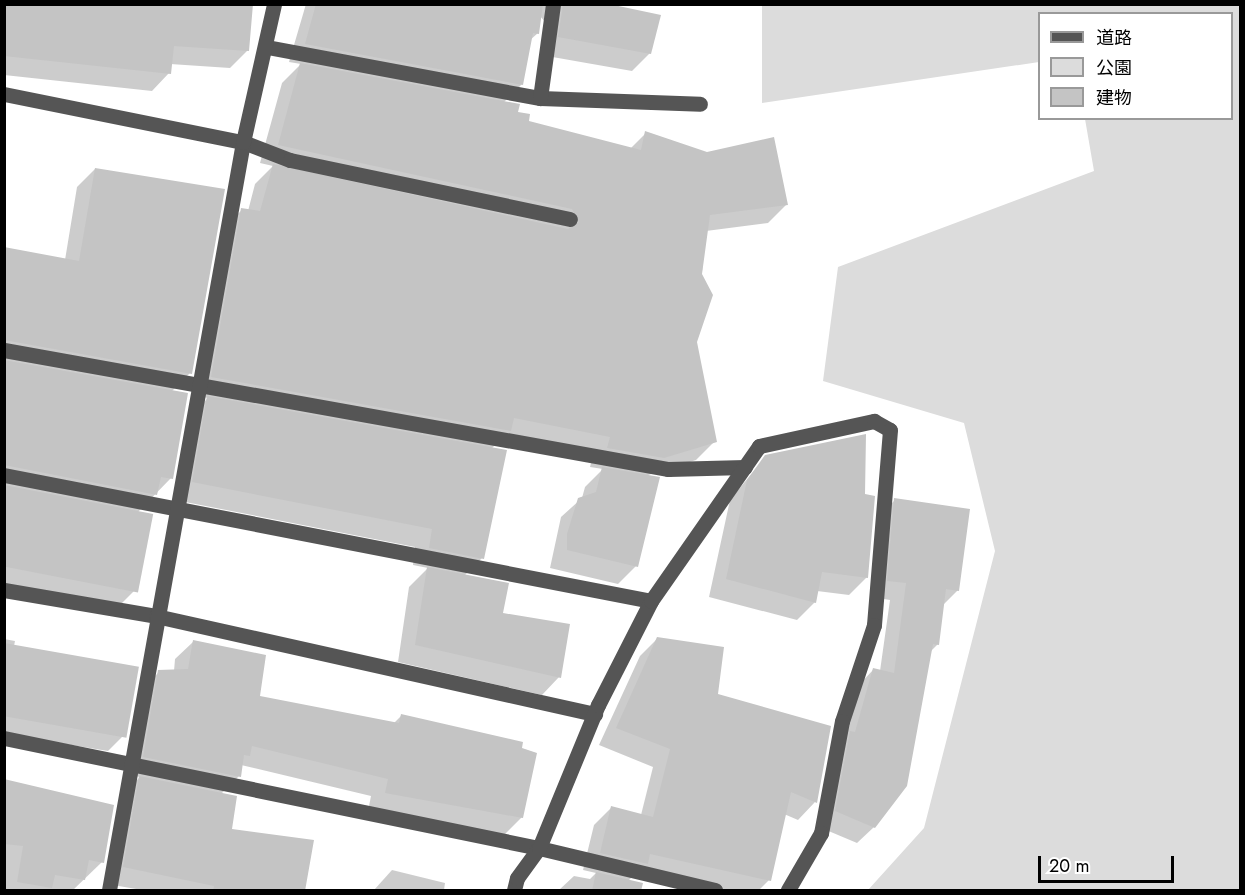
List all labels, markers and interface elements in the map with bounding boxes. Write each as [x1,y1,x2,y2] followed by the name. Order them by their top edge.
[1038,12,1233,120] legend
[1096,25,1132,51] text: 道路
[1096,55,1132,81] text: 公園
[1096,85,1132,111] text: 建物
[1041,844,1178,882] scale bar
[1049,853,1089,879] text: 20 m

